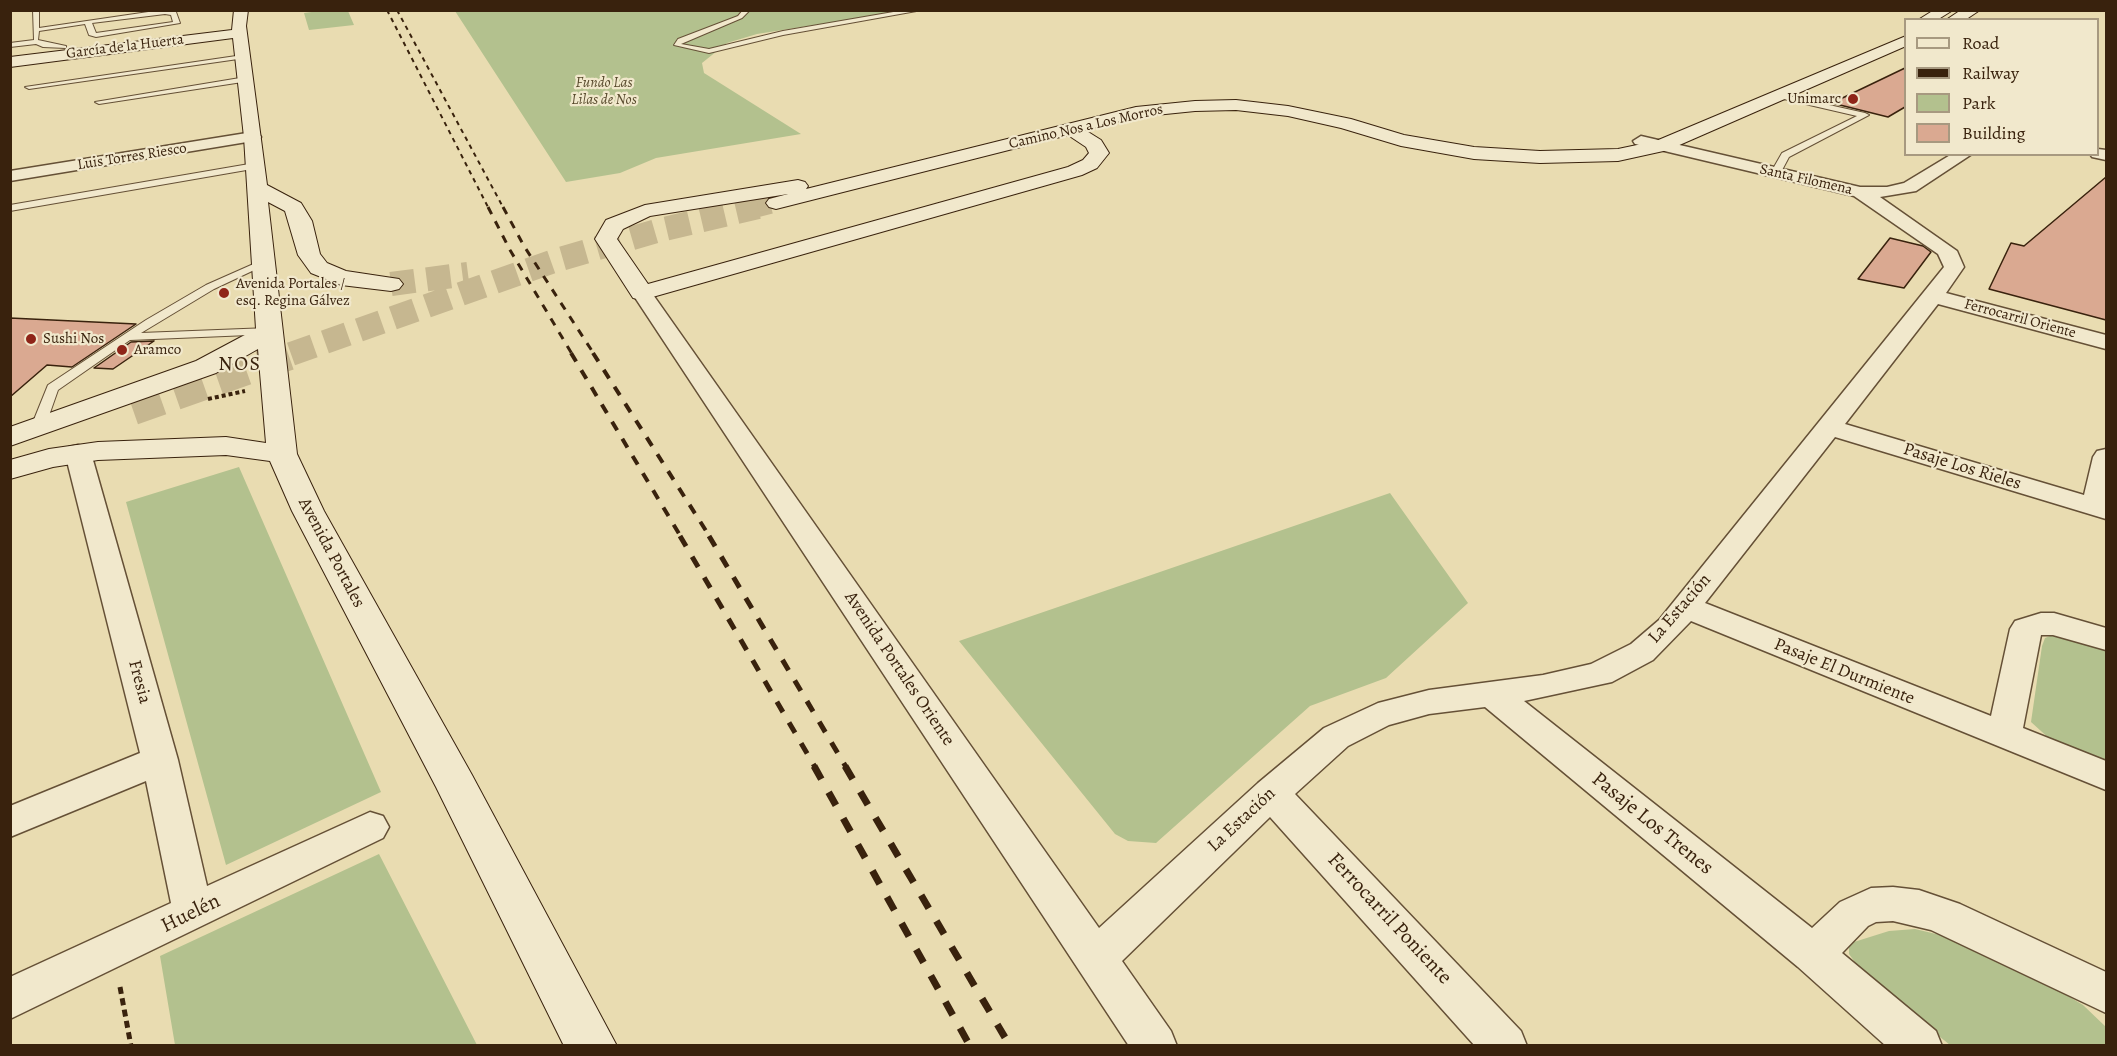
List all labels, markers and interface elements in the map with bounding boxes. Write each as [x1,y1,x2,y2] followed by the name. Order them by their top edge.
[1904,18,2099,156] legend
[65,31,185,63] street label: García de la Huerta
[1962,31,1999,55] text: Road
[1962,61,2019,85] text: Railway
[571,74,637,109] park label: Fundo Las Lilas de Nos
[1787,90,1841,108] place label: Unimarc
[1962,91,1996,115] text: Park
[1846,92,1860,106] marker: Unimarc
[1007,101,1165,153] street label: Camino Nos a Los Morros
[1962,121,2026,145] text: Building
[76,139,188,175] street label: Luis Torres Riesco
[1758,161,1854,199] street label: Santa Filomena
[236,275,350,310] place label: Avenida Portales / esq. Regina Gálvez
[217,286,231,300] marker: Avenida Portales / esq. Regina Gálvez
[1962,295,2078,343] street label: Ferrocarril Oriente
[43,330,104,348] place label: Sushi Nos
[24,332,38,346] marker: Sushi Nos
[134,341,181,359] place label: Aramco
[115,343,129,357] marker: Aramco
[218,353,262,377] district label: NOS
[1900,439,2024,495] street label: Pasaje Los Rieles
[293,494,369,612] street label: Avenida Portales
[1644,570,1716,648] street label: La Estación
[839,588,959,750] street label: Avenida Portales Oriente
[1771,634,1917,710] street label: Pasaje El Durmiente
[123,658,155,706] street label: Fresia
[1586,767,1718,881] street label: Pasaje Los Trenes
[1204,783,1280,857] street label: La Estación
[1321,848,1457,990] street label: Ferrocarril Poniente
[157,889,225,939] street label: Huelén

